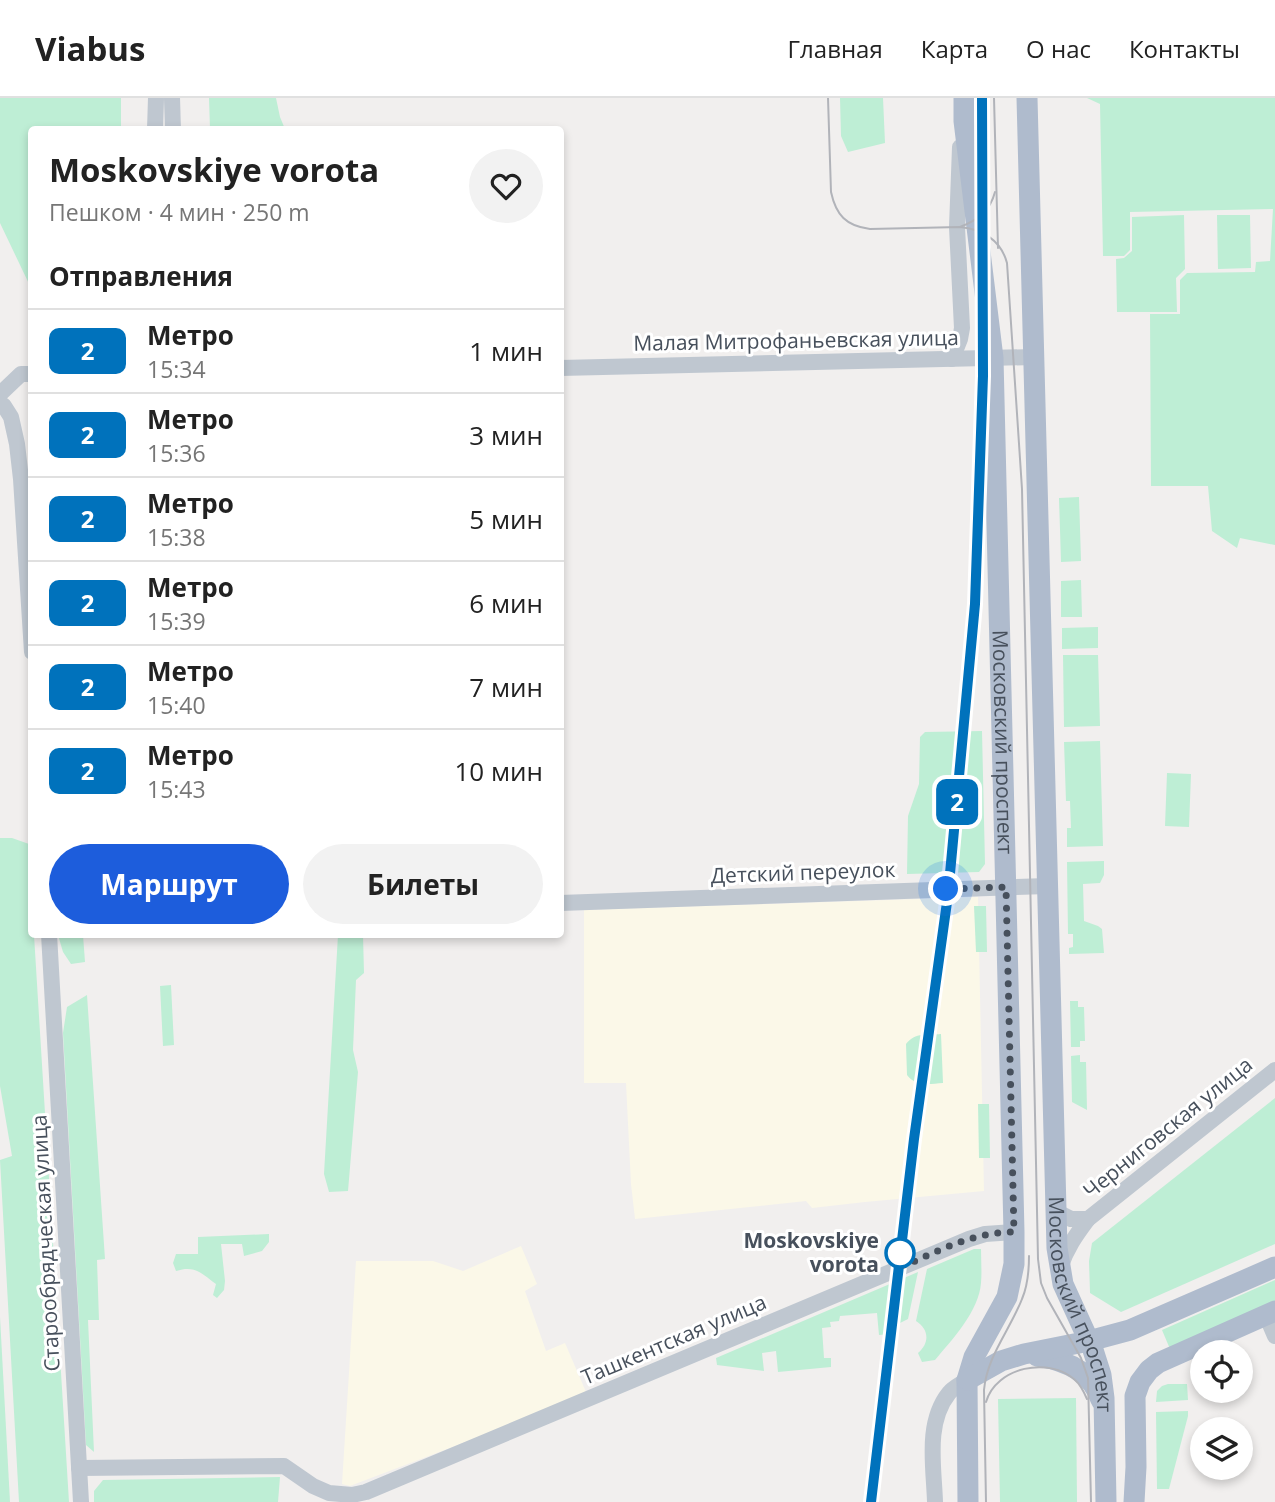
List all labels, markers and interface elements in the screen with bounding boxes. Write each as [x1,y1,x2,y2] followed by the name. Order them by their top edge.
[35,26,145,71] text: Viabus
[788,32,883,65] text: Главная
[921,32,988,65] text: Карта
[1026,32,1091,65] text: О нас
[1129,32,1240,65] text: Контакты
[49,147,379,192] text: Moskovskiye vorota
[469,149,543,223] button: heart
[49,196,310,228] text: Пешком · 4 мин · 250 m
[49,258,233,294] text: Отправления
[147,317,234,353] text: Метро
[633,323,959,357] street label: Малая Митрофаньевская улица
[469,333,543,369] text: 1 мин
[81,334,94,367] text: 2
[147,353,206,385] text: 15:34
[147,401,234,437] text: Метро
[469,417,543,453] text: 3 мин
[81,418,94,451] text: 2
[147,437,206,469] text: 15:36
[147,485,234,521] text: Метро
[469,501,543,537] text: 5 мин
[81,502,94,535] text: 2
[147,521,206,553] text: 15:38
[147,569,234,605] text: Метро
[469,585,543,621] text: 6 мин
[81,586,94,619] text: 2
[147,605,206,637] text: 15:39
[987,630,1020,855] street label: Московский проспект
[147,653,234,689] text: Метро
[469,669,543,705] text: 7 мин
[81,670,94,703] text: 2
[147,689,206,721] text: 15:40
[147,737,234,773] text: Метро
[454,753,543,789] text: 10 мин
[81,754,94,787] text: 2
[147,773,206,805] text: 15:43
[934,779,980,825] line badge: 2
[950,785,964,818] text: 2
[49,844,289,924] button: Маршрут
[303,844,543,924] button: Билеты
[710,855,896,889] street label: Детский переулок
[928,871,963,906] your location
[1077,1050,1258,1204] street label: Черниговская улица
[24,1114,66,1372] street label: Старообрядческая улица
[1043,1196,1119,1413] street label: Московский проспект
[744,1226,879,1278] place label: Moskovskiye vorota
[885,1238,915,1268] marker: Moskovskiye vorota
[577,1287,770,1391] street label: Ташкентская улица
[1190,1340,1253,1480] map controls
[1190,1340,1253,1403] button: locate
[1190,1417,1253,1480] button: layers

